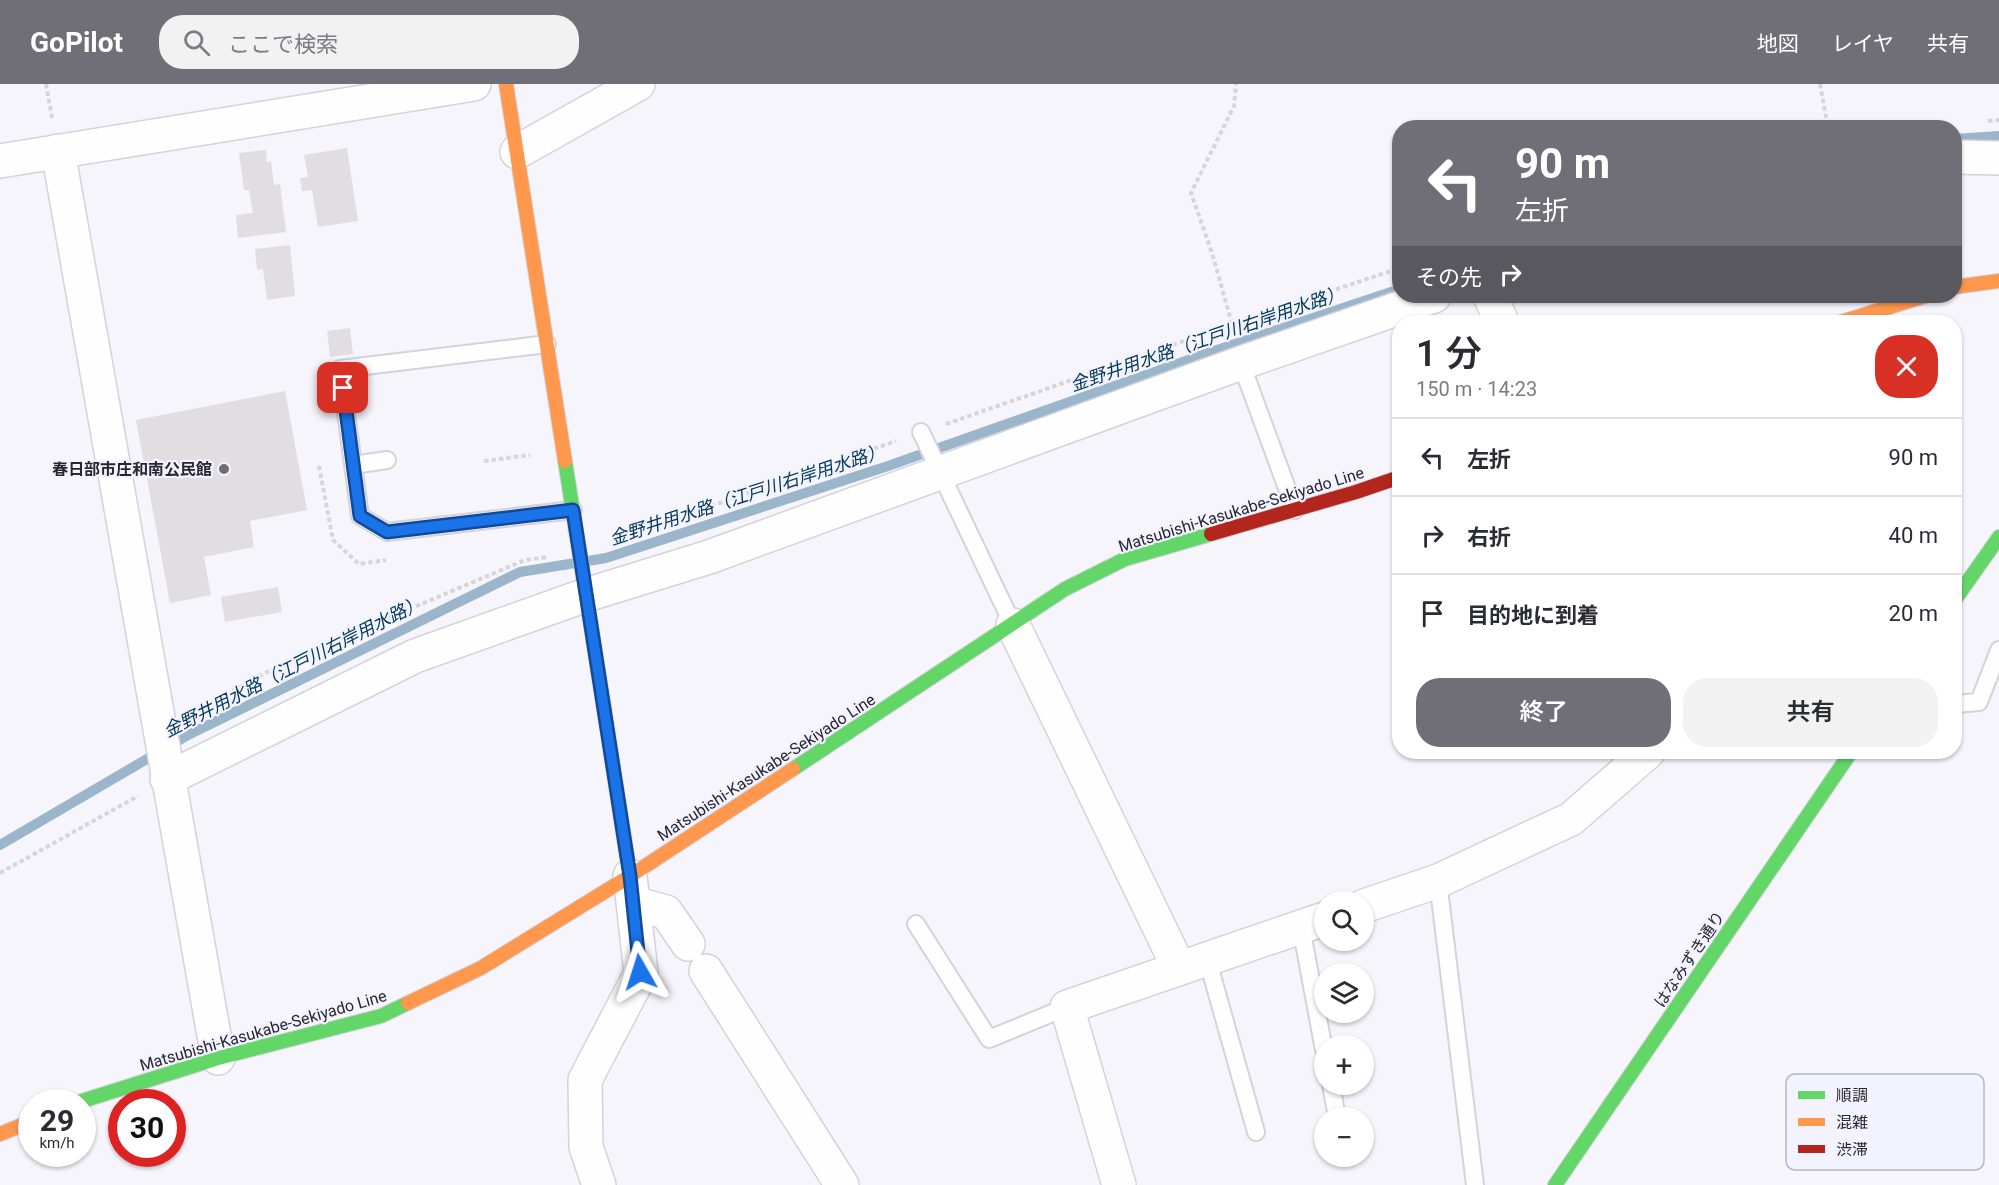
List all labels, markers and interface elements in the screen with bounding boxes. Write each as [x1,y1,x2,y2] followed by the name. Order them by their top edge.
[159,15,579,69] search box
[30,26,123,59] text: GoPilot
[180,26,213,59] icon: search
[228,32,338,57] text: ここで検索
[1757,32,1799,56] text: 地図
[1832,32,1894,56] text: レイヤ
[1927,32,1969,56] text: 共有
[1515,139,1610,188] text: 90 m
[1416,144,1494,222] icon: left
[1515,195,1569,227] text: 左折
[1494,258,1527,291] icon: right
[1416,265,1482,290] text: その先
[1067,282,1346,395] water label: 金野井用水路（江戸川右岸用水路）
[1416,333,1482,375] text: 1 分
[1875,335,1938,398] button: close
[317,362,368,413] pin
[326,371,359,404] icon: arrive
[1416,377,1537,401] text: 150 m · 14:23
[607,440,887,549] water label: 金野井用水路（江戸川右岸用水路）
[1416,441,1449,474] icon: left
[1889,445,1938,470] text: 90 m
[1467,447,1511,472] text: 左折
[52,460,212,479] place label: 春日部市庄和南公民館
[217,462,231,476] marker: 春日部市庄和南公民館
[1116,463,1366,556] street label: Matsubishi-Kasukabe-Sekiyado Line
[1416,519,1449,552] icon: right
[1889,523,1938,548] text: 40 m
[1467,525,1511,550] text: 右折
[160,592,426,741] water label: 金野井用水路（江戸川右岸用水路）
[1416,597,1449,630] icon: arrive
[1889,601,1938,626] text: 20 m
[1467,603,1599,628] text: 目的地に到着
[1416,678,1671,747] button: 終了
[1683,678,1938,747] button: 共有
[654,690,879,845] street label: Matsubishi-Kasukabe-Sekiyado Line
[1314,891,1374,1167] map controls
[1314,891,1374,951] button: search
[1650,908,1729,1011] street label: はなみずき通り
[608,940,672,1004] position arrow
[1314,963,1374,1023] button: layers
[138,986,389,1075] street label: Matsubishi-Kasukabe-Sekiyado Line
[1314,1035,1374,1095] button: +
[1786,1074,1984,1170] legend
[1836,1086,1868,1105] text: 順調
[108,1089,186,1167] speed limit sign: 30
[40,1103,74,1138] text: 29
[1314,1107,1374,1167] button: −
[1836,1113,1868,1132] text: 混雑
[39,1134,75,1152] text: km/h
[1836,1140,1868,1159] text: 渋滞

